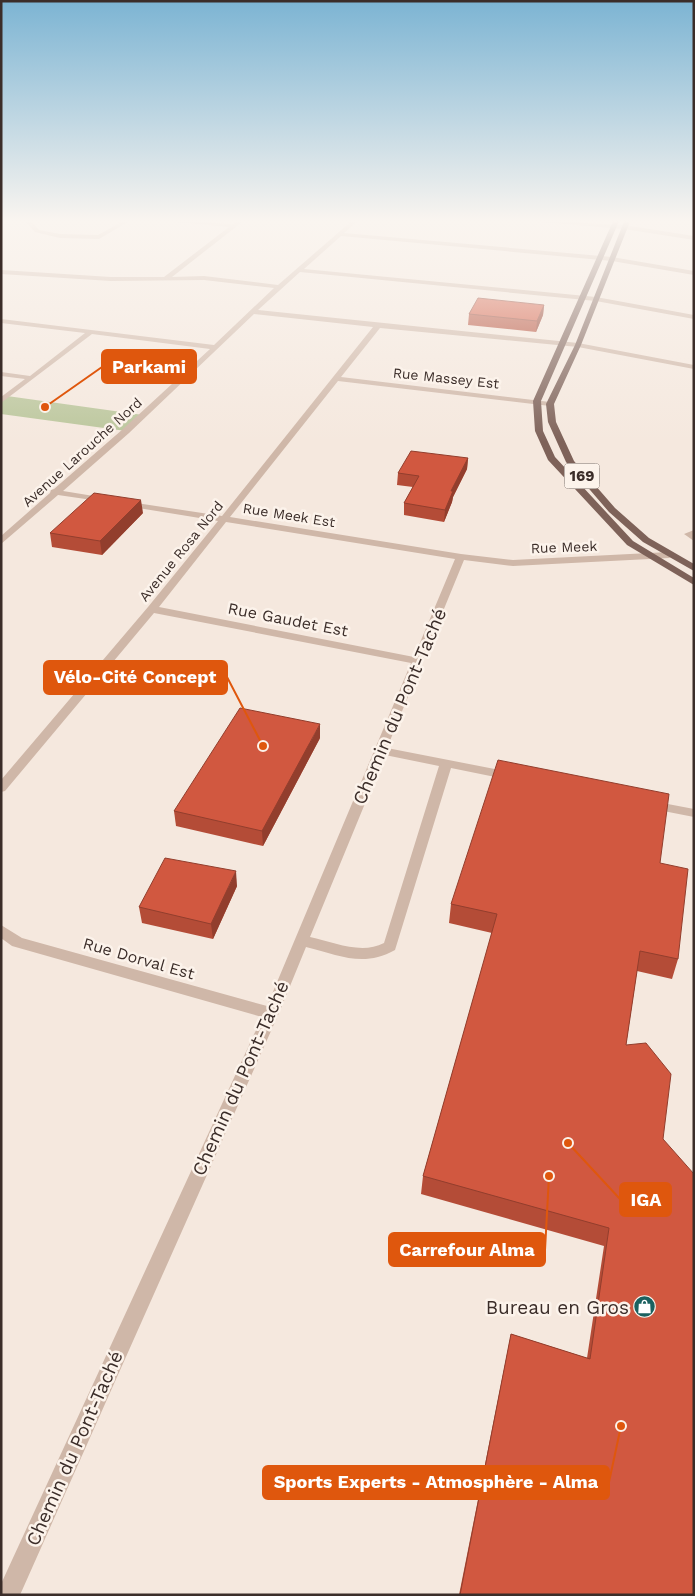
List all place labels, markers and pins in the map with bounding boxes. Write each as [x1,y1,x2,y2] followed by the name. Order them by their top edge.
[102,350,196,383] callout: Parkami
[44,661,227,694] callout: Vélo-Cité Concept
[620,1183,671,1216] callout: IGA
[389,1233,545,1266] callout: Carrefour Alma
[633,1295,657,1319] shop icon: Bureau en Gros
[486,1296,629,1319] place label: Bureau en Gros
[263,1466,609,1499] callout: Sports Experts - Atmosphère - Alma

